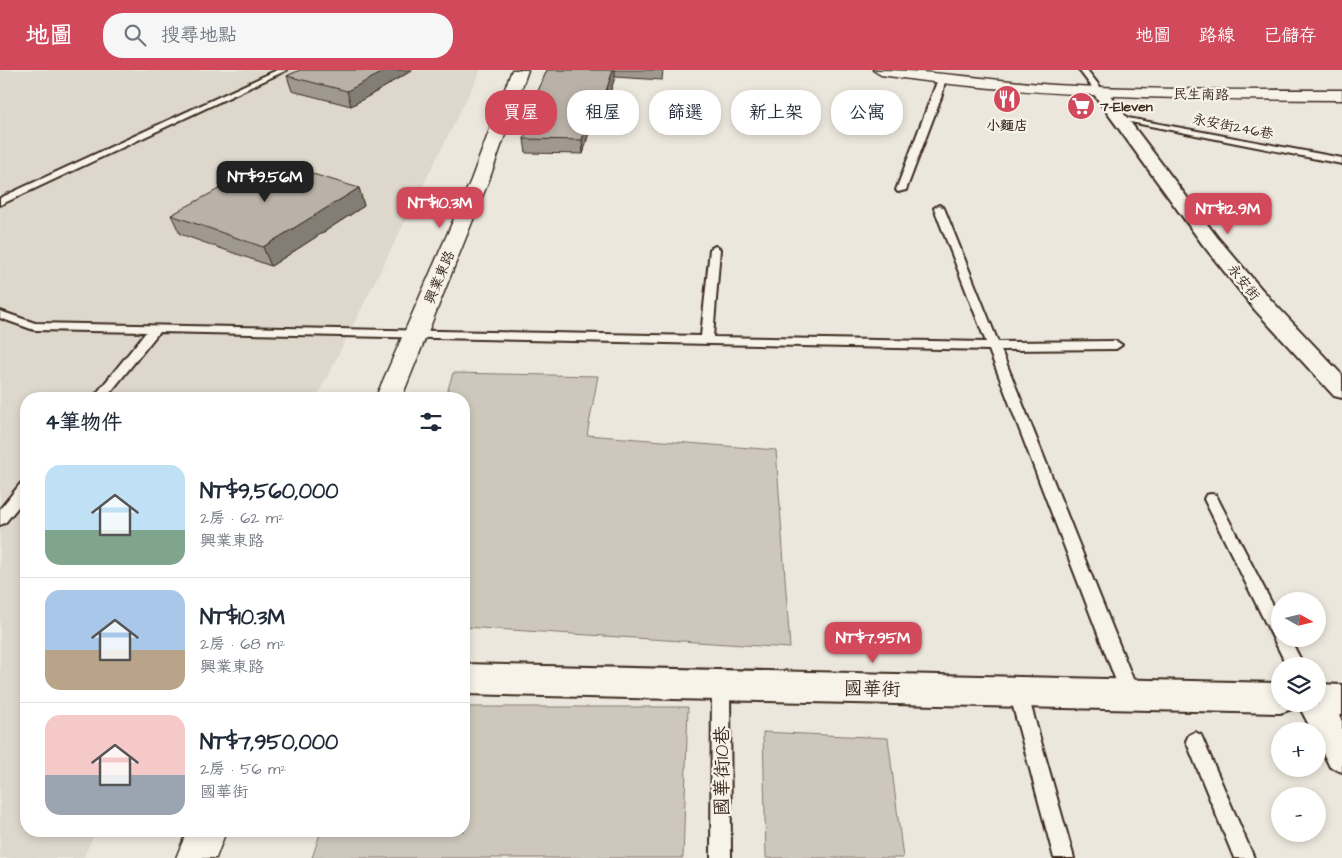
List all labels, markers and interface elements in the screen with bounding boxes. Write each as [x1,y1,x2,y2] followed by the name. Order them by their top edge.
[103,13,453,58] search box
[25,19,73,53] text: 地圖
[121,21,149,49] icon: search
[161,22,237,49] text: 搜尋地點
[1135,23,1171,48] text: 地圖
[1199,23,1235,48] text: 路線
[1263,23,1317,48] text: 已儲存
[992,84,1022,114] restaurant icon: 小麵店
[1173,85,1229,105] street label: 民生南路
[485,90,557,135] chip: 買屋
[567,90,639,135] chip: 租屋
[649,90,721,135] chip: 篩選
[731,90,821,135] chip: 新上架
[831,90,903,135] chip: 公寓
[1066,91,1096,121] supermarket icon: 7-Eleven
[1099,97,1153,117] place label: 7-Eleven
[1190,109,1276,145] street label: 永安街246巷
[986,116,1028,136] place label: 小麵店
[213,160,317,203] pin: NT$9.56M
[228,166,302,188] text: NT$9.56M
[388,186,492,229] pin: NT$10.3M
[408,192,472,214] text: NT$10.3M
[1176,192,1280,235] pin: NT$12.9M
[1196,198,1260,220] text: NT$12.9M
[420,248,460,307] street label: 興業東路
[1222,260,1264,305] street label: 永安街
[45,408,122,437] text: 4筆物件
[417,408,445,436] icon: filters
[200,477,338,506] text: NT$9,560,000
[85,485,145,545] icon: home
[200,507,284,529] text: 2房 · 62 m²
[200,530,264,552] text: 興業東路
[1271,592,1326,648] north arrow
[1271,592,1326,842] map controls
[200,603,285,632] text: NT$10.3M
[85,610,145,670] icon: home
[821,622,925,664] pin: NT$7.95M
[836,627,910,649] text: NT$7.95M
[200,633,286,655] text: 2房 · 68 m²
[200,656,264,678] text: 興業東路
[1271,657,1326,712] button: layers
[843,676,901,703] street label: 國華街
[1271,722,1326,777] button: +
[709,726,736,816] street label: 國華街10巷
[200,728,338,757] text: NT$7,950,000
[85,735,145,795] icon: home
[200,758,286,780] text: 2房 · 56 m²
[200,781,248,803] text: 國華街
[1271,787,1326,842] button: −

